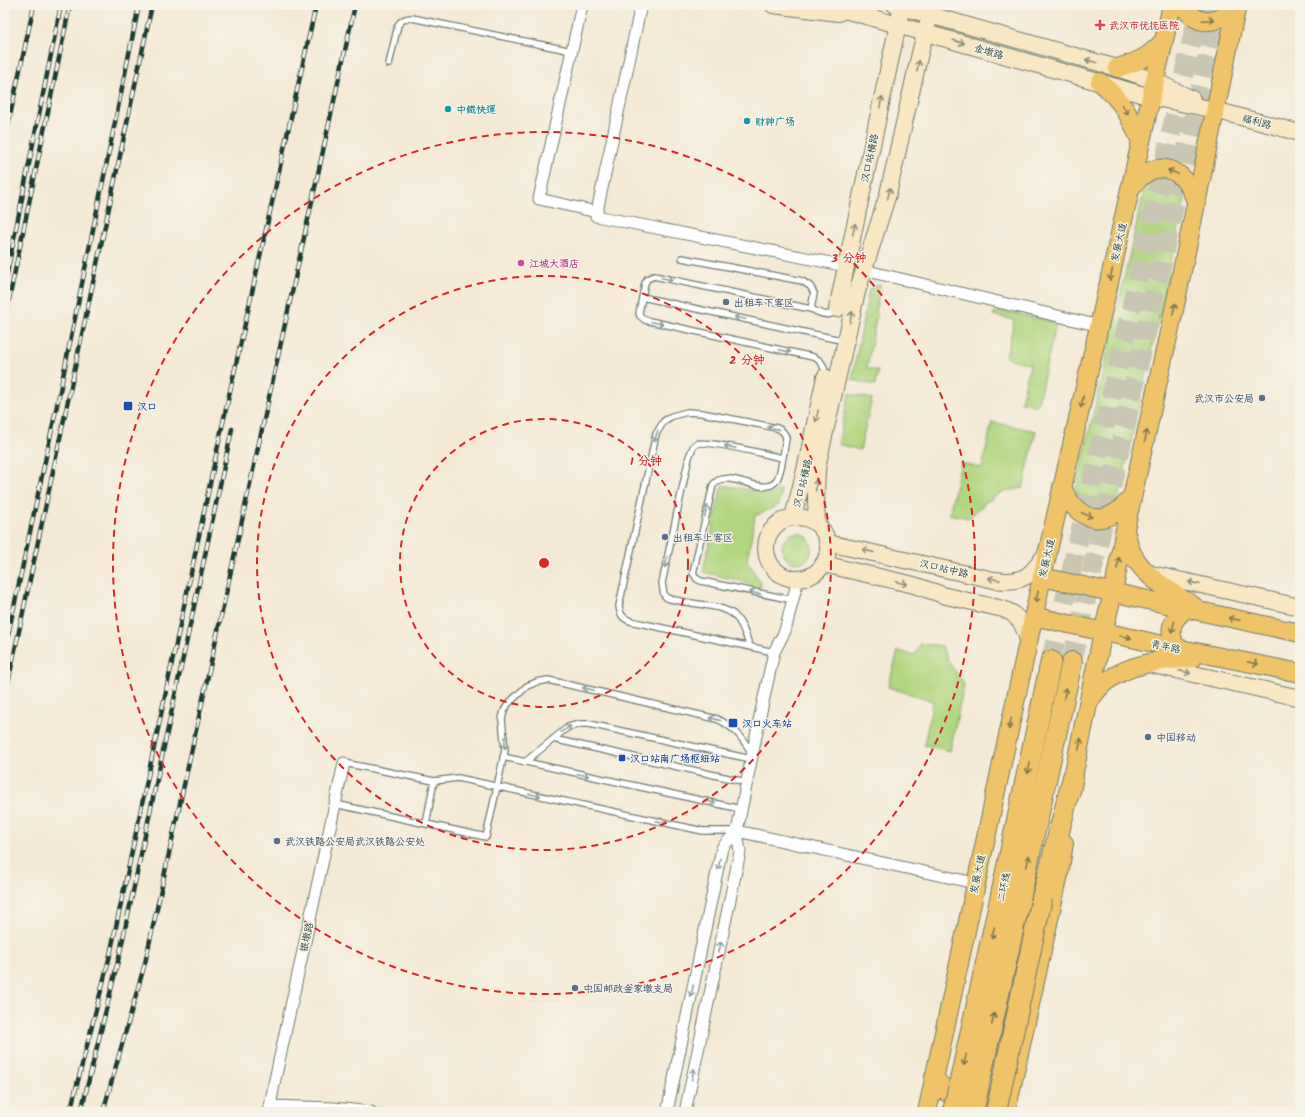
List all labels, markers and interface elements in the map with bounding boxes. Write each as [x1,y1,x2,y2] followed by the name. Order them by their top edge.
[1201,17,1214,24] one-way arrow
[1109,18,1179,34] place label: 武汉市优抚医院
[1094,19,1106,31] marker: 武汉市优抚医院
[952,39,965,46] one-way arrow
[972,40,1005,64] street label: 金墩路
[1085,57,1098,64] one-way arrow
[914,60,922,73] one-way arrow
[877,96,885,109] one-way arrow
[456,102,496,118] place label: 中鐵快運
[1121,103,1129,114] one-way arrow
[443,104,453,114] marker: 中鐵快運
[1240,110,1273,134] street label: 福利路
[755,114,795,130] place label: 财神广场
[742,116,752,126] marker: 财神广场
[857,132,883,184] street label: 汉口站横路
[1167,168,1179,175] one-way arrow
[885,186,893,199] one-way arrow
[1107,221,1131,264] street label: 发展大道
[850,223,858,236] one-way arrow
[830,249,867,268] text: 3 分钟
[529,256,579,272] place label: 江城大酒店
[516,258,526,268] marker: 江城大酒店
[1106,268,1114,281] one-way arrow
[660,275,673,283] one-way arrow
[734,295,794,311] place label: 出租车下客区
[721,297,731,307] marker: 出租车下客区
[1171,303,1179,316] one-way arrow
[848,311,856,324] one-way arrow
[734,313,747,321] one-way arrow
[651,319,664,327] one-way arrow
[778,347,791,355] one-way arrow
[729,351,765,370] text: 2 分钟
[1194,391,1254,407] place label: 武汉市公安局
[1257,393,1267,403] marker: 武汉市公安局
[1078,395,1085,408] one-way arrow
[137,399,157,415] place label: 汉口
[122,400,134,412] marker: 汉口
[813,409,821,422] one-way arrow
[767,423,780,431] one-way arrow
[652,429,659,442] one-way arrow
[1143,429,1151,442] one-way arrow
[724,443,737,451] one-way arrow
[630,452,662,471] text: 1 分钟
[789,457,817,509] street label: 汉口站横路
[812,479,819,492] one-way arrow
[703,505,711,518] one-way arrow
[1080,512,1092,520] one-way arrow
[673,530,733,546] place label: 出租车上客区
[660,532,670,542] marker: 出租车上客区
[1035,537,1059,580] street label: 发展大道
[861,547,874,555] one-way arrow
[537,556,551,570] centre of rings
[662,556,670,569] one-way arrow
[918,556,970,582] street label: 汉口站中路
[1115,556,1123,569] one-way arrow
[988,575,1001,583] one-way arrow
[895,579,908,587] one-way arrow
[1188,579,1201,587] one-way arrow
[749,588,762,596] one-way arrow
[1033,590,1041,603] one-way arrow
[1228,615,1241,623] one-way arrow
[1168,620,1176,633] one-way arrow
[1119,633,1132,641] one-way arrow
[1149,636,1182,658] street label: 青年路
[1246,660,1259,668] one-way arrow
[1179,669,1192,677] one-way arrow
[582,685,595,693] one-way arrow
[1061,687,1069,700] one-way arrow
[708,715,721,722] one-way arrow
[742,716,792,732] place label: 汉口火车站
[727,717,739,729] marker: 汉口火车站
[1005,717,1013,730] one-way arrow
[560,725,571,733] one-way arrow
[1156,730,1196,746] place label: 中国移动
[1143,732,1153,742] marker: 中国移动
[501,736,508,749] one-way arrow
[1076,738,1084,751] one-way arrow
[630,751,720,767] place label: 汉口站南广场枢纽站
[617,753,627,763] marker: 汉口站南广场枢纽站
[1024,761,1032,774] one-way arrow
[576,771,589,779] one-way arrow
[529,791,542,799] one-way arrow
[703,799,716,807] one-way arrow
[656,819,669,827] one-way arrow
[285,834,425,850] place label: 武汉铁路公安局武汉铁路公安处
[272,836,282,846] marker: 武汉铁路公安局武汉铁路公安处
[966,853,990,895] street label: 发展大道
[1024,855,1032,868] one-way arrow
[715,857,723,870] one-way arrow
[993,871,1015,904] street label: 二环线
[296,921,318,954] street label: 银墩路
[988,926,996,939] one-way arrow
[717,941,725,954] one-way arrow
[583,981,673,997] place label: 中国邮政金家墩支局
[570,983,580,993] marker: 中国邮政金家墩支局
[688,985,696,998] one-way arrow
[990,1013,998,1026] one-way arrow
[960,1053,968,1066] one-way arrow
[690,1068,698,1081] one-way arrow

